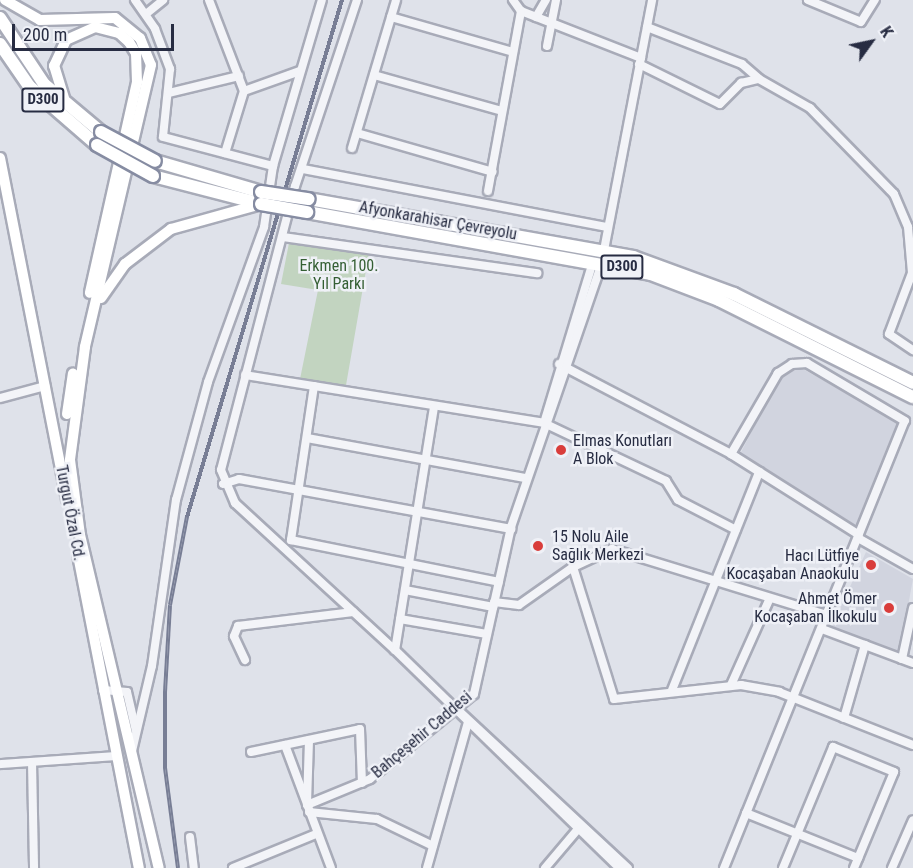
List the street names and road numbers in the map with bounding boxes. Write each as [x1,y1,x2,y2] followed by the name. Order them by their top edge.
[20,88,66,112] road number: D300
[358,198,518,244] street label: Afyonkarahisar Çevreyolu
[600,255,644,279] road number: D300
[51,464,89,562] street label: Turgut Özal Cd.
[368,688,476,782] street label: Bahçeşehir Caddesi

